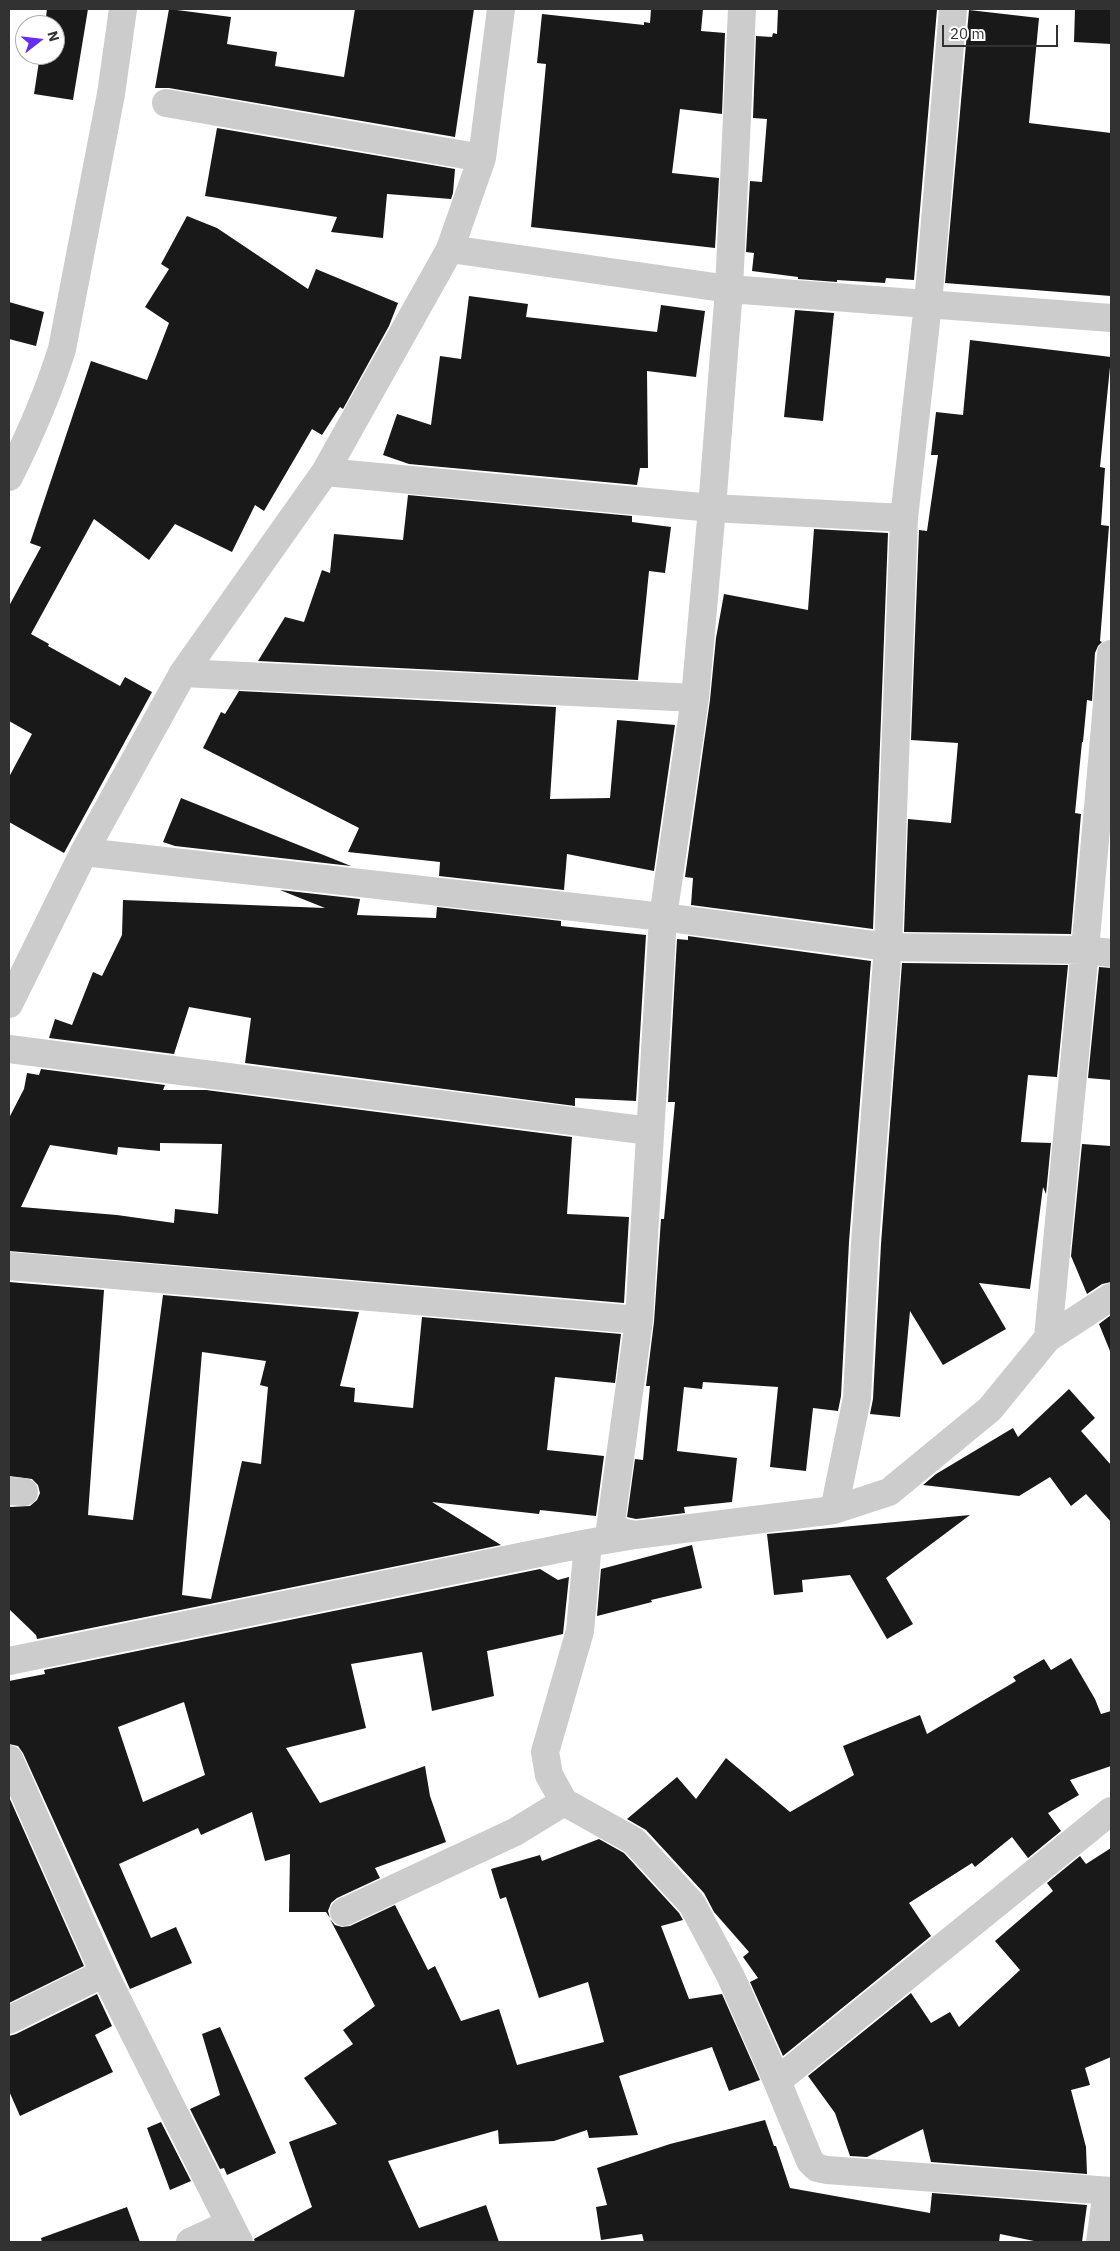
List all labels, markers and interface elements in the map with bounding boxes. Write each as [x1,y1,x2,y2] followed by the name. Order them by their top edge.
[15,15,65,65] north arrow
[945,15,1061,47] scale bar
[950,24,985,43] text: 20 m
[43,29,64,43] text: N

